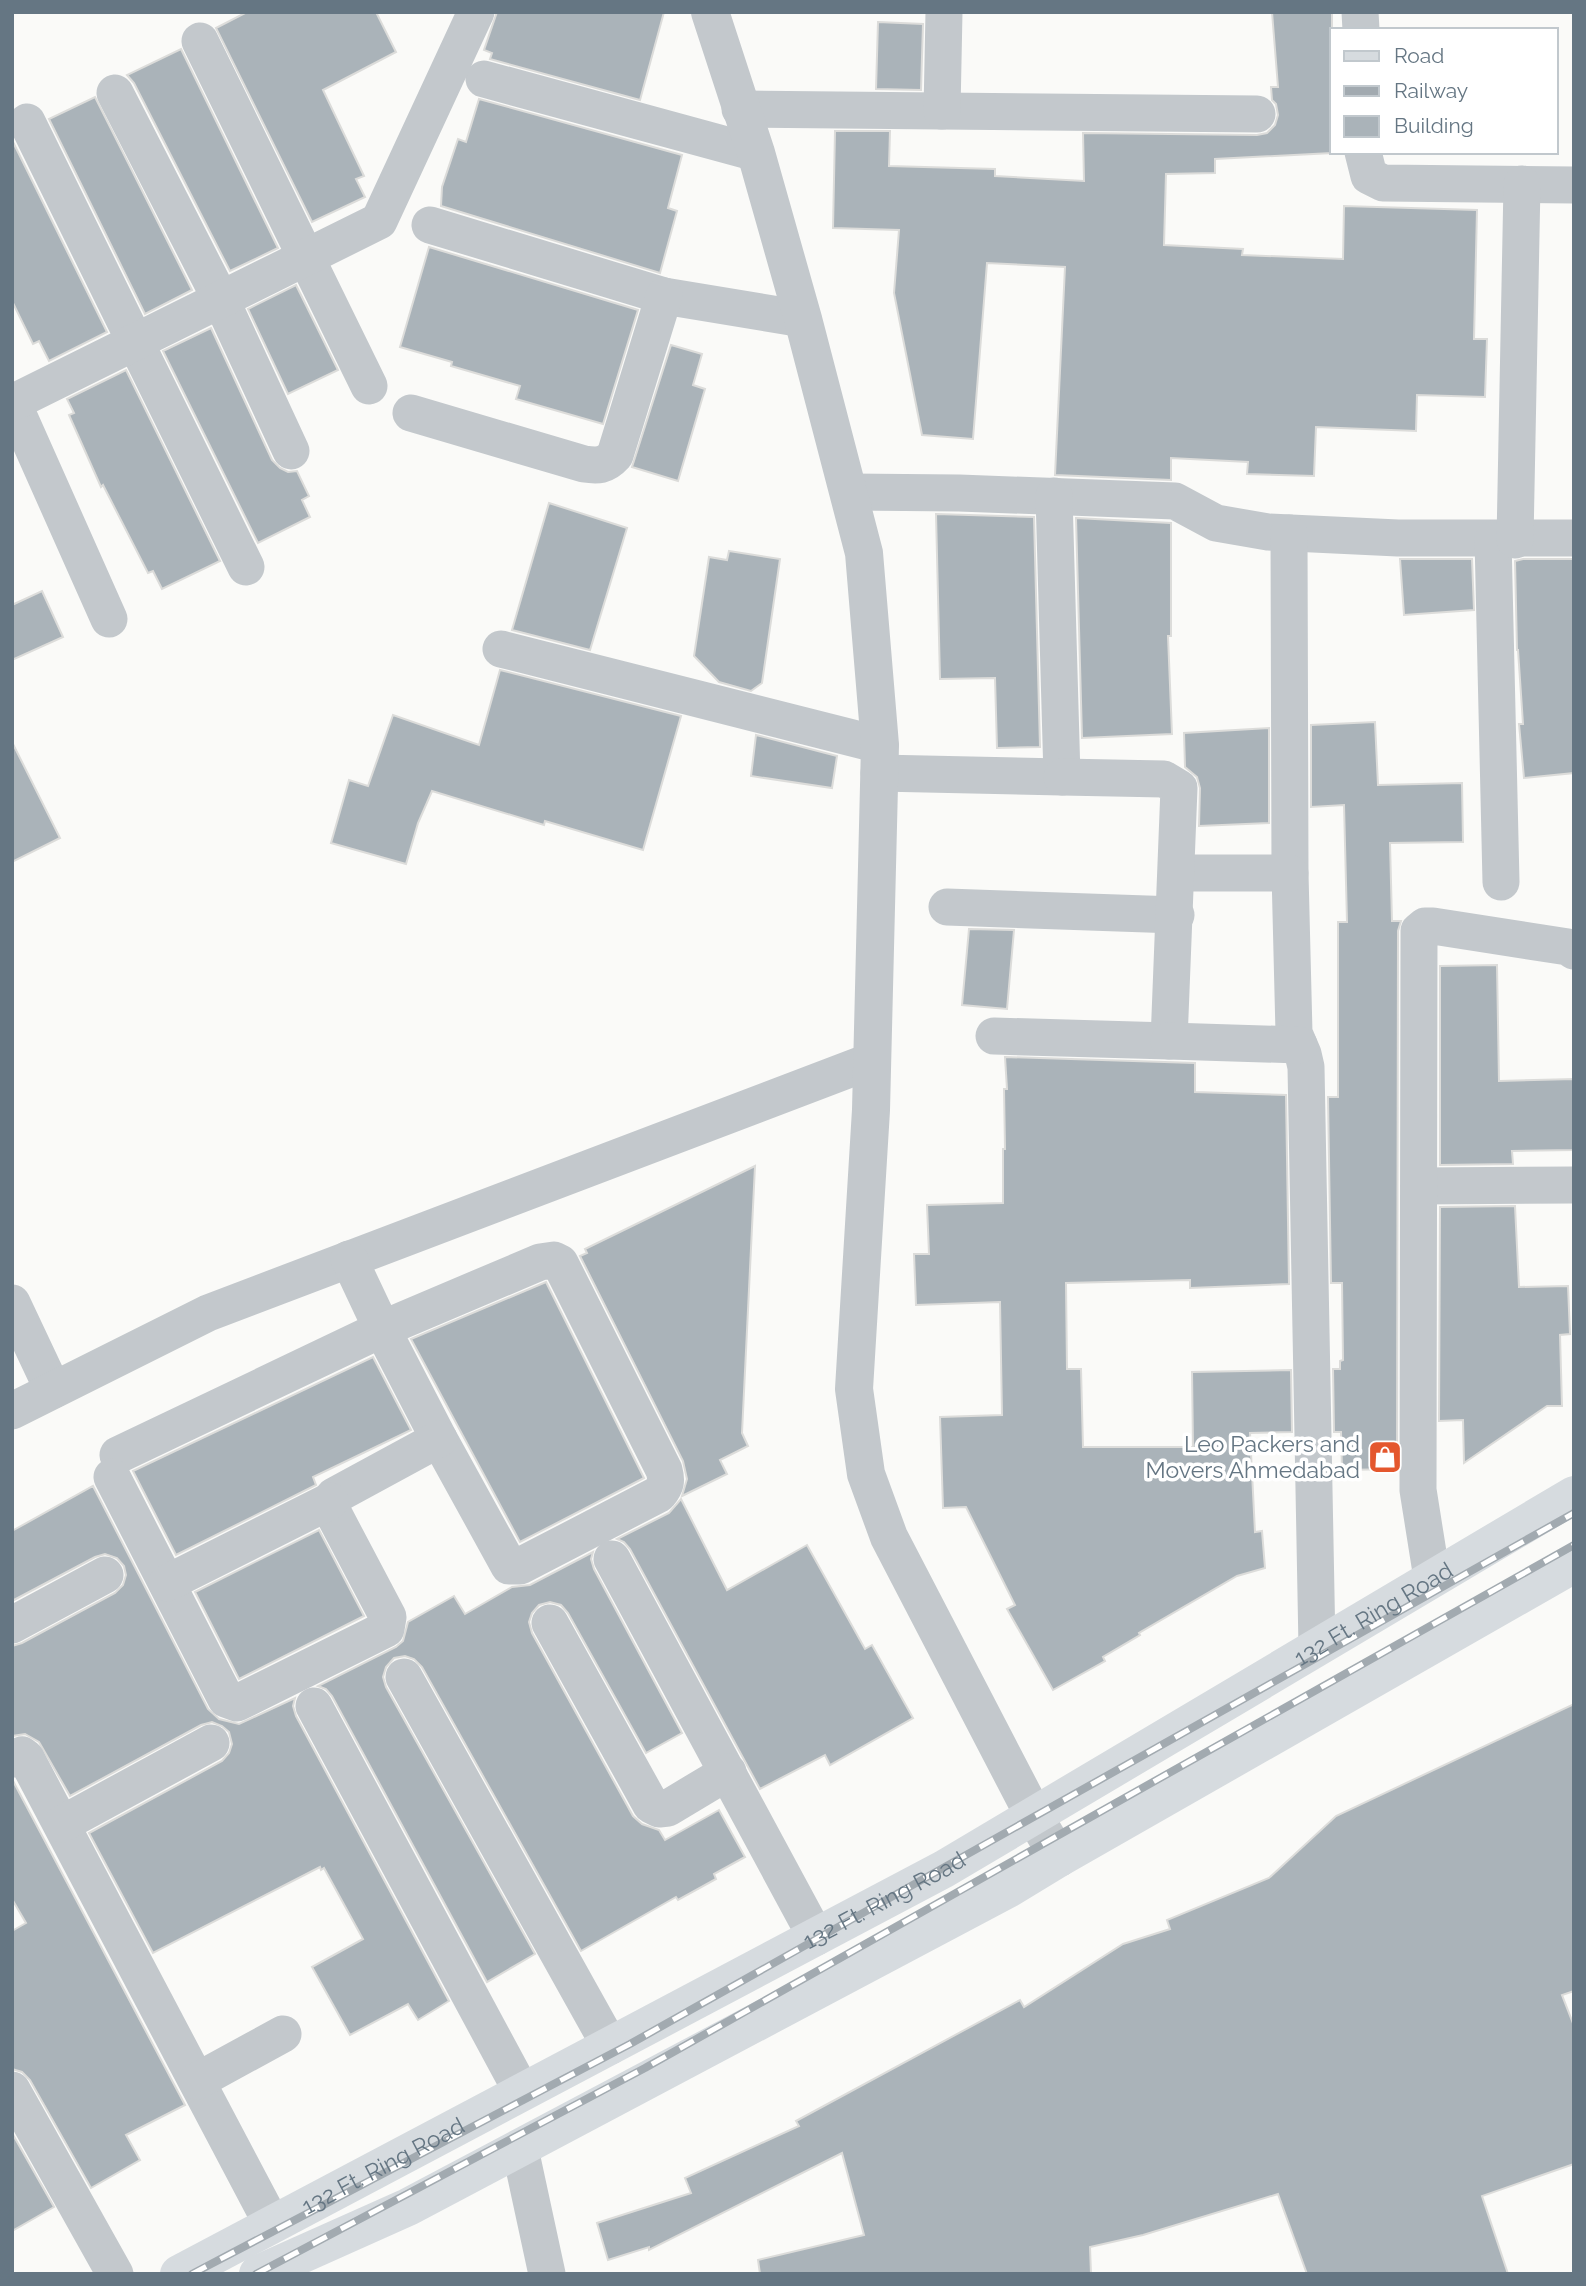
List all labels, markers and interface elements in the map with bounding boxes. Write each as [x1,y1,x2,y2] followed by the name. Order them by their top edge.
[1330,28,1558,154] legend
[1394,43,1444,68] text: Road
[1394,78,1468,103] text: Railway
[1394,113,1474,138] text: Building
[1146,1430,1360,1483] place label: Leo Packers and Movers Ahmedabad
[1366,1438,1404,1476] shop icon: Leo Packers and Movers Ahmedabad
[1289,1556,1457,1671] street label: 132 Ft. Ring Road
[798,1846,970,1954] street label: 132 Ft. Ring Road
[297,2111,469,2220] street label: 132 Ft. Ring Road

